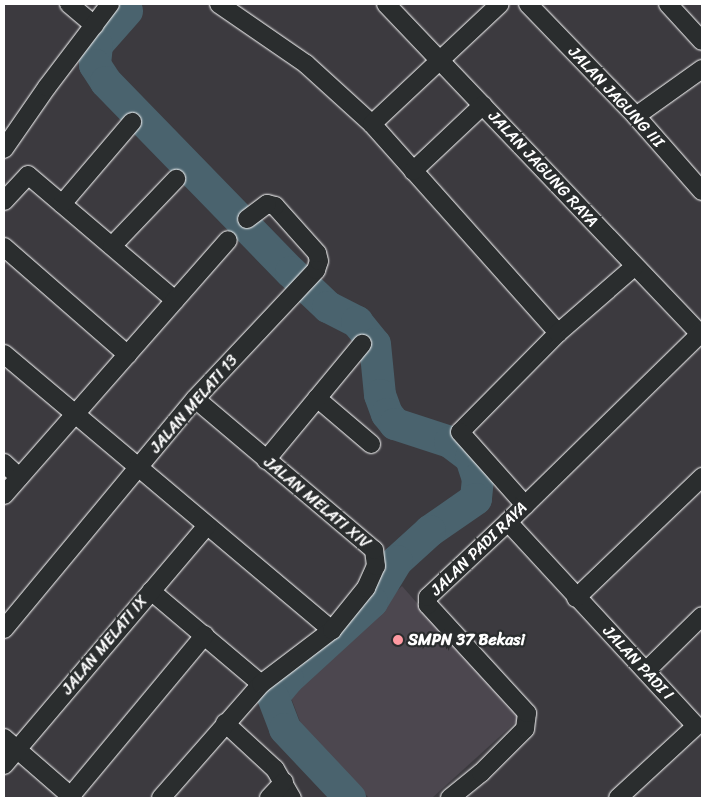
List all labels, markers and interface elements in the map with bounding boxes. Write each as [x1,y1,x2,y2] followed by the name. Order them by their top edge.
[564,42,668,152] street label: JALAN JAGUNG III
[484,107,602,231] street label: JALAN JAGUNG RAYA
[146,351,242,457] street label: JALAN MELATI 13
[259,452,375,554] street label: JALAN MELATI XIV
[427,499,531,599] street label: JALAN PADI RAYA
[58,591,152,699] street label: JALAN MELATI IX
[599,622,677,704] street label: JALAN PADI I
[408,630,525,650] place label: SMPN 37 Bekasi
[392,634,404,646] marker: SMPN 37 Bekasi

